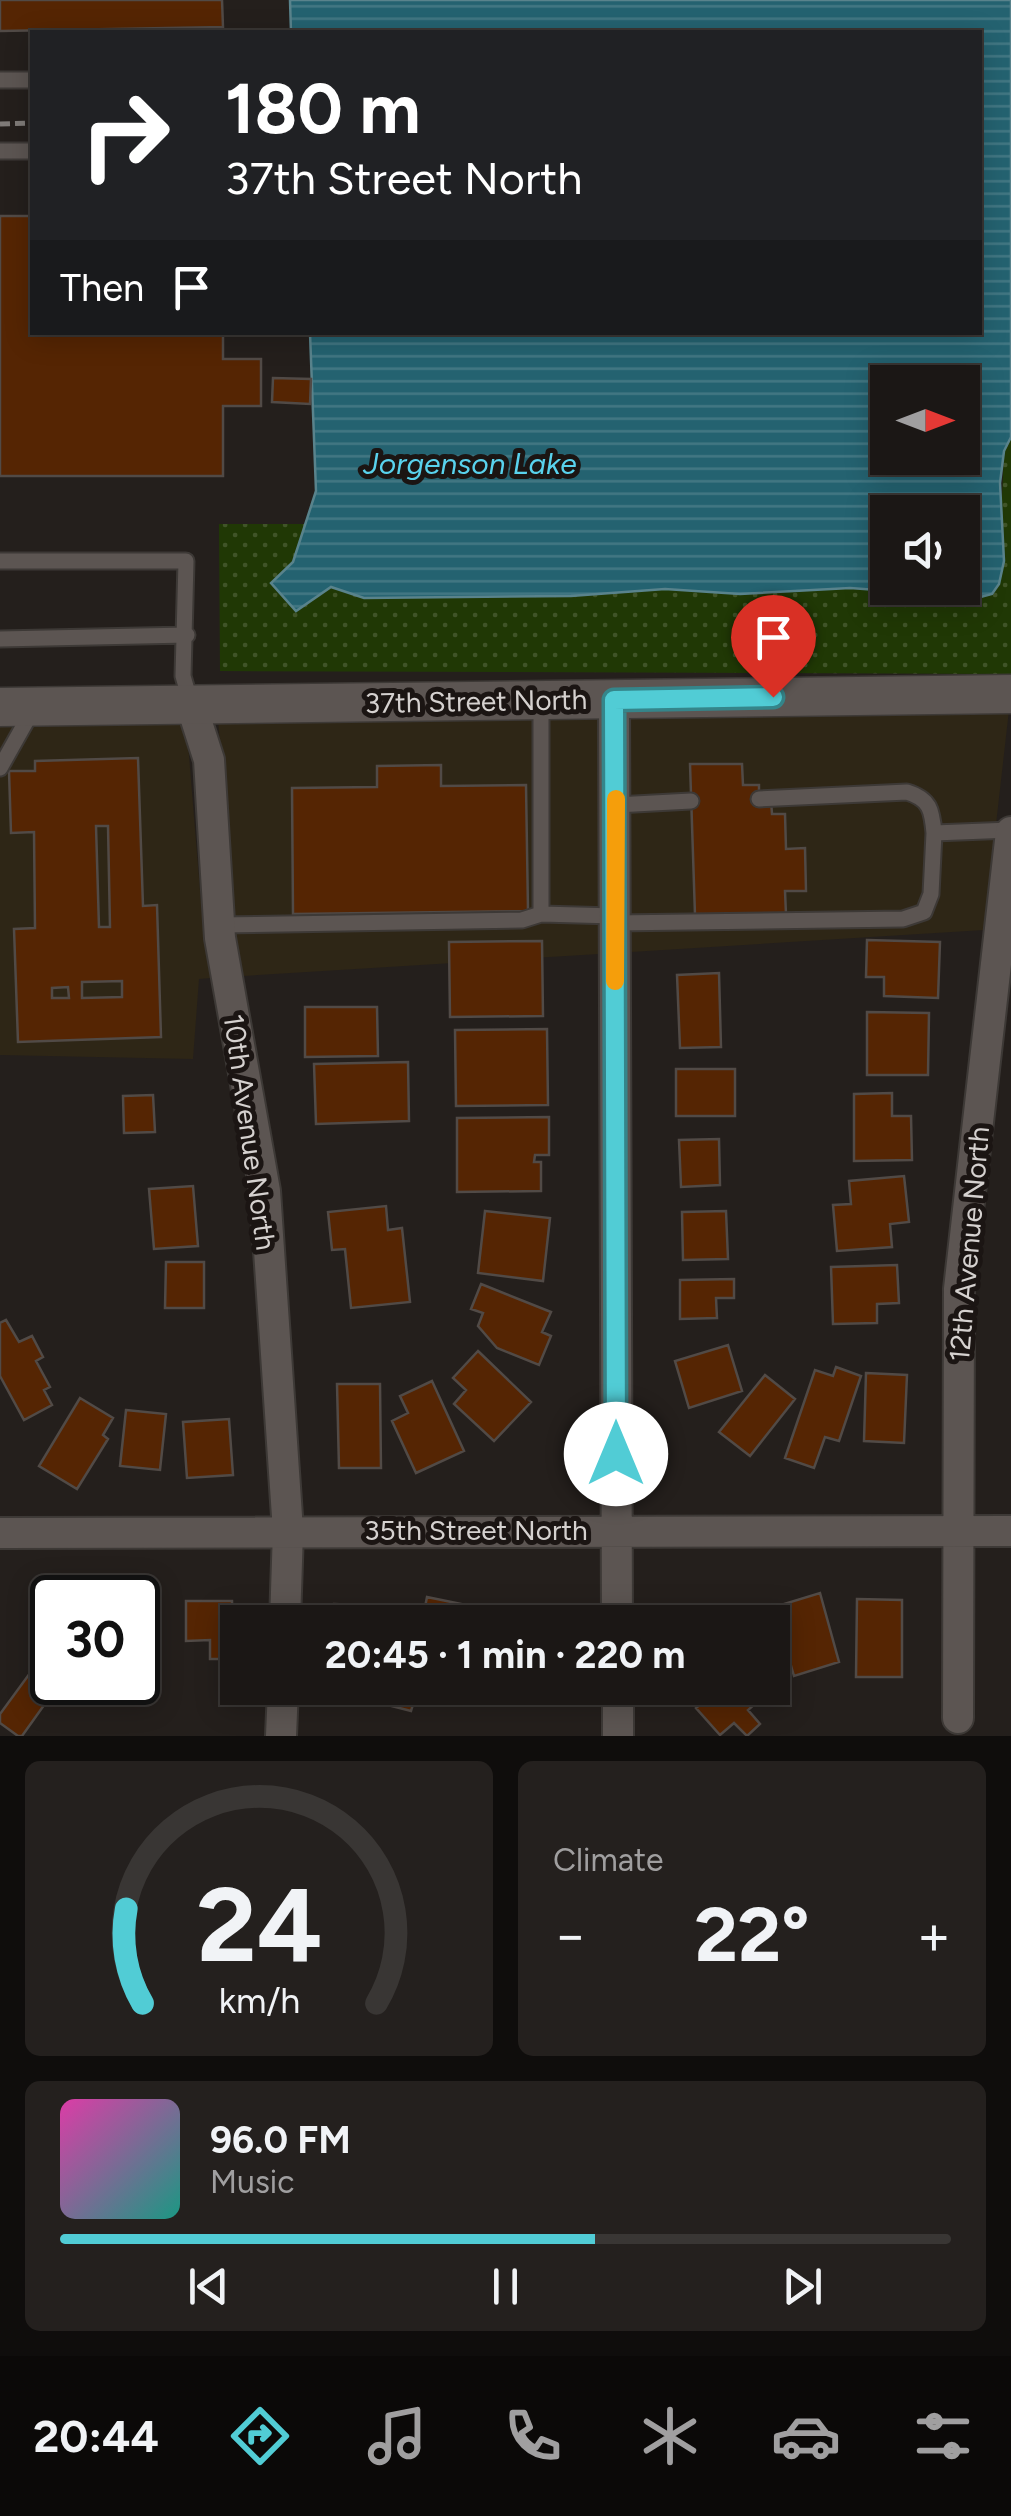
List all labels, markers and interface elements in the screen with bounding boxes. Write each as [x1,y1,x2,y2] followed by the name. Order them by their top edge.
[225,66,420,151] text: 180 m
[60,70,190,200] icon: right
[225,151,582,205] text: 37th Street North
[164,260,219,315] icon: arrive
[60,265,144,311] text: Then
[870,365,980,475] north arrow
[870,365,980,605] map controls
[362,445,577,482] water label: Jorgenson Lake
[870,495,980,605] button: sound
[731,595,816,698] pin
[746,610,801,665] icon: arrive
[365,682,587,720] street label: 37th Street North
[217,1012,283,1252] street label: 10th Avenue North
[942,1125,996,1363] street label: 12th Avenue North
[564,1402,668,1506] position arrow
[364,1513,588,1547] street label: 35th Street North
[30,1575,160,1705] speed limit sign: 30
[325,1632,685,1678] text: 20:45 · 1 min · 220 m
[553,1841,664,1879] text: Climate
[196,1862,322,1987] text: 24
[694,1890,810,1980] text: 22°
[553,1902,587,1968] text: −
[917,1902,951,1968] text: +
[218,1979,300,2022] text: km/h
[210,2117,351,2163] text: 96.0 FM
[210,2163,295,2201] text: Music
[181,2259,236,2314] icon: previous
[478,2259,533,2314] icon: pause
[775,2259,830,2314] icon: next
[225,2401,295,2471] icon: directions
[362,2401,432,2471] icon: music
[498,2401,568,2471] icon: phone
[635,2401,705,2471] icon: climate
[771,2401,841,2471] icon: car
[908,2401,978,2471] icon: filters
[33,2409,159,2463] text: 20:44

